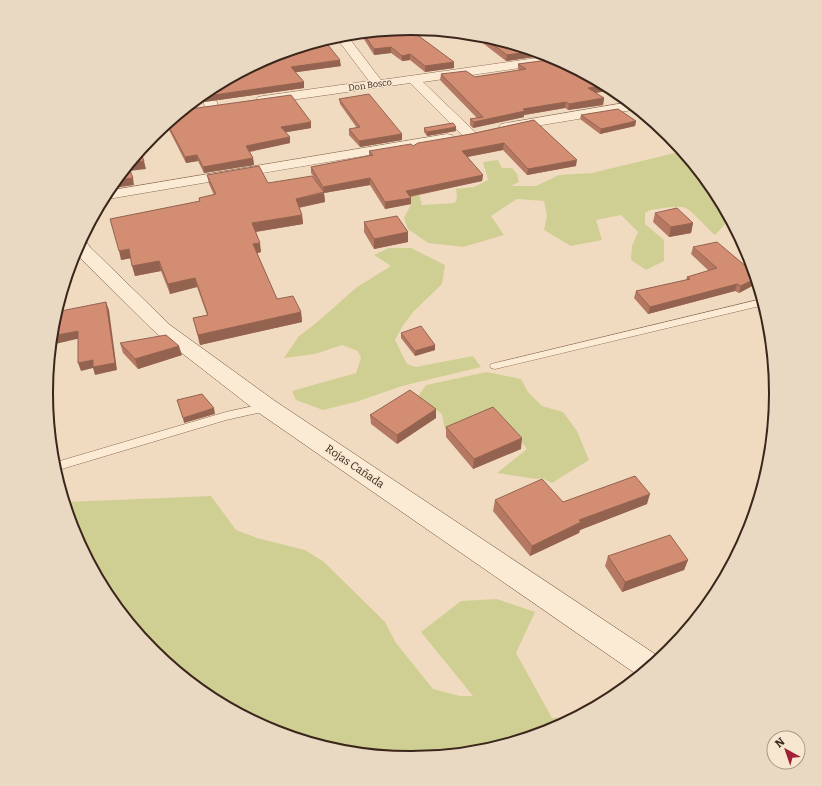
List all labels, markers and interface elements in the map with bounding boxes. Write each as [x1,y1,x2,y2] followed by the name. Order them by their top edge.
[348,77,392,93] street label: Don Bosco
[323,442,387,491] street label: Rojas Cañada
[766,730,806,770] north arrow
[772,735,788,750] text: N

